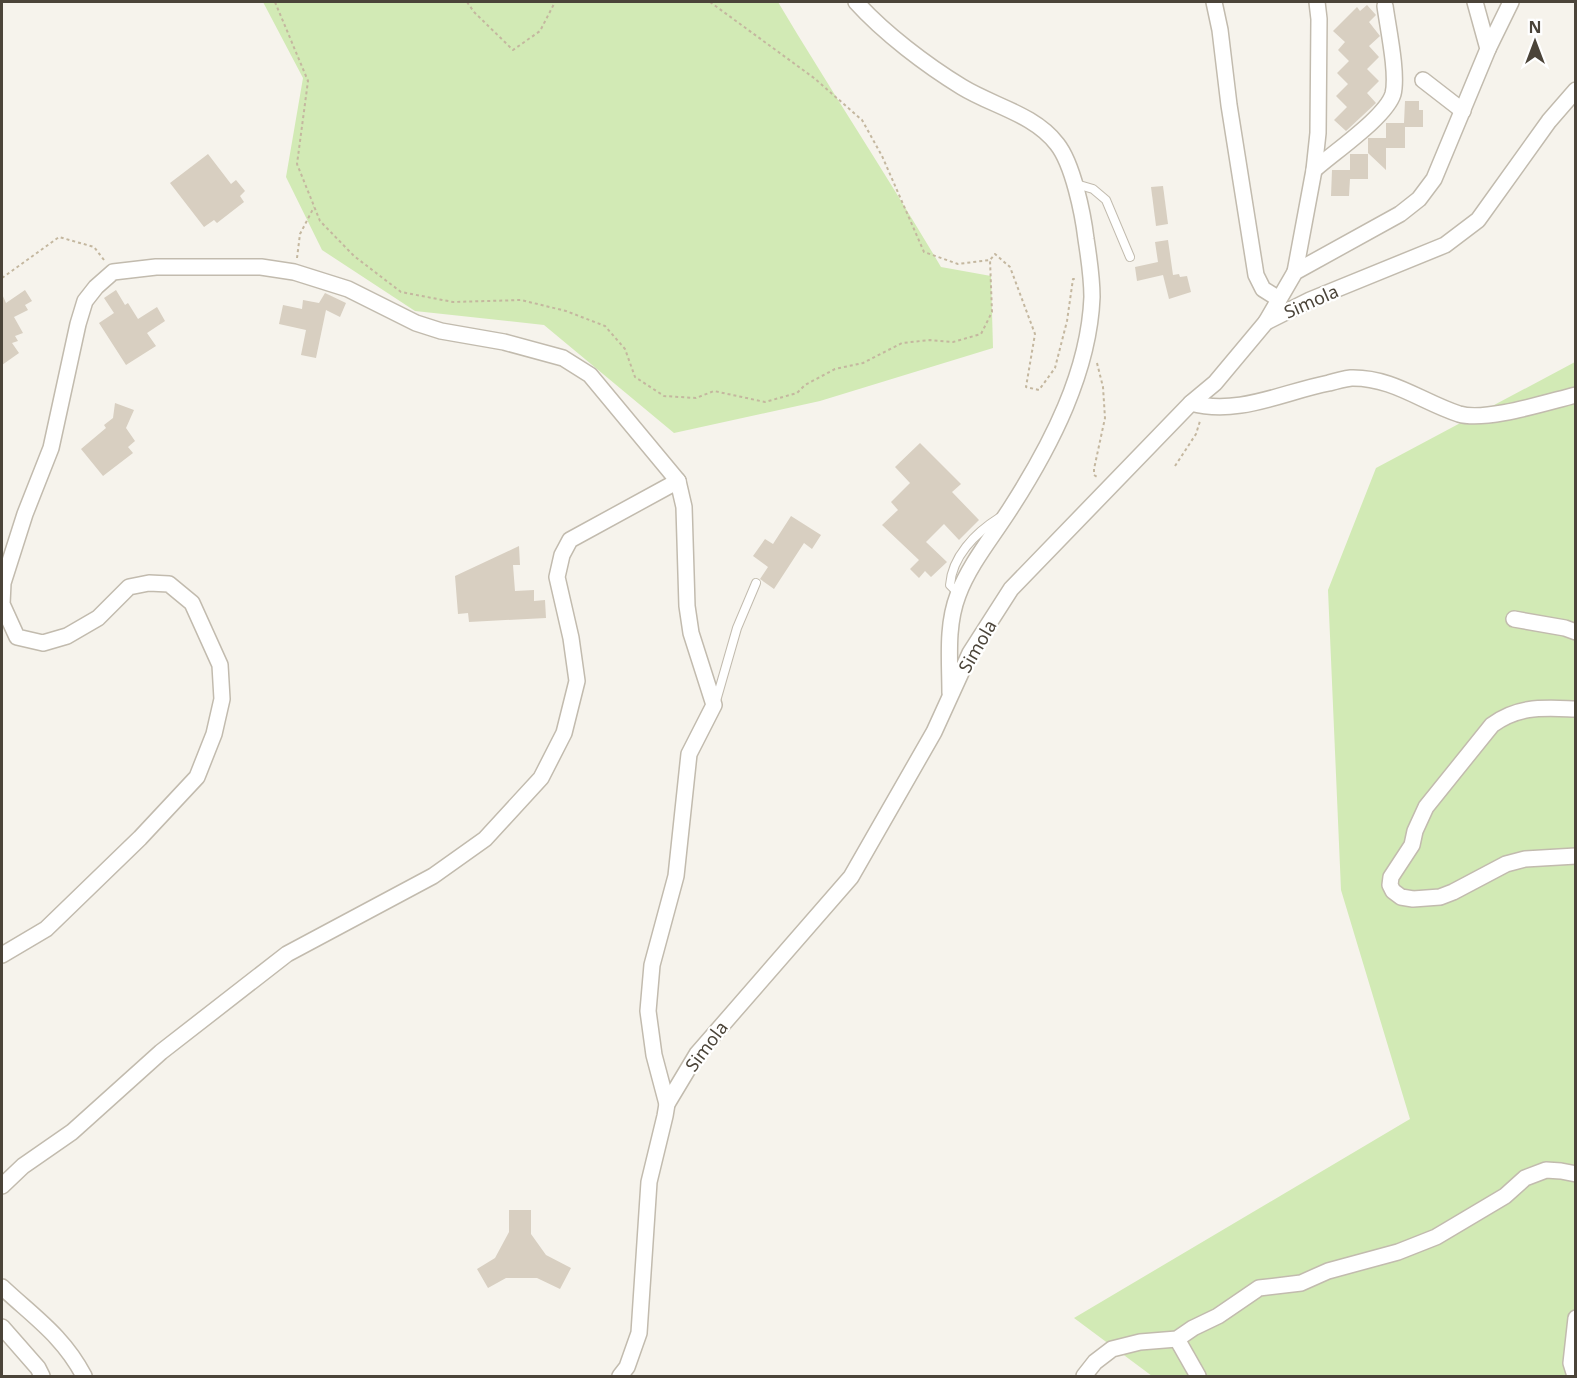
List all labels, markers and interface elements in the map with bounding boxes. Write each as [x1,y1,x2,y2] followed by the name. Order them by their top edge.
[1505,12,1565,72] north arrow
[1528,16,1542,38] text: N
[1280,278,1342,324] street label: Simola
[952,615,1002,677] street label: Simola
[679,1016,733,1076] street label: Simola

